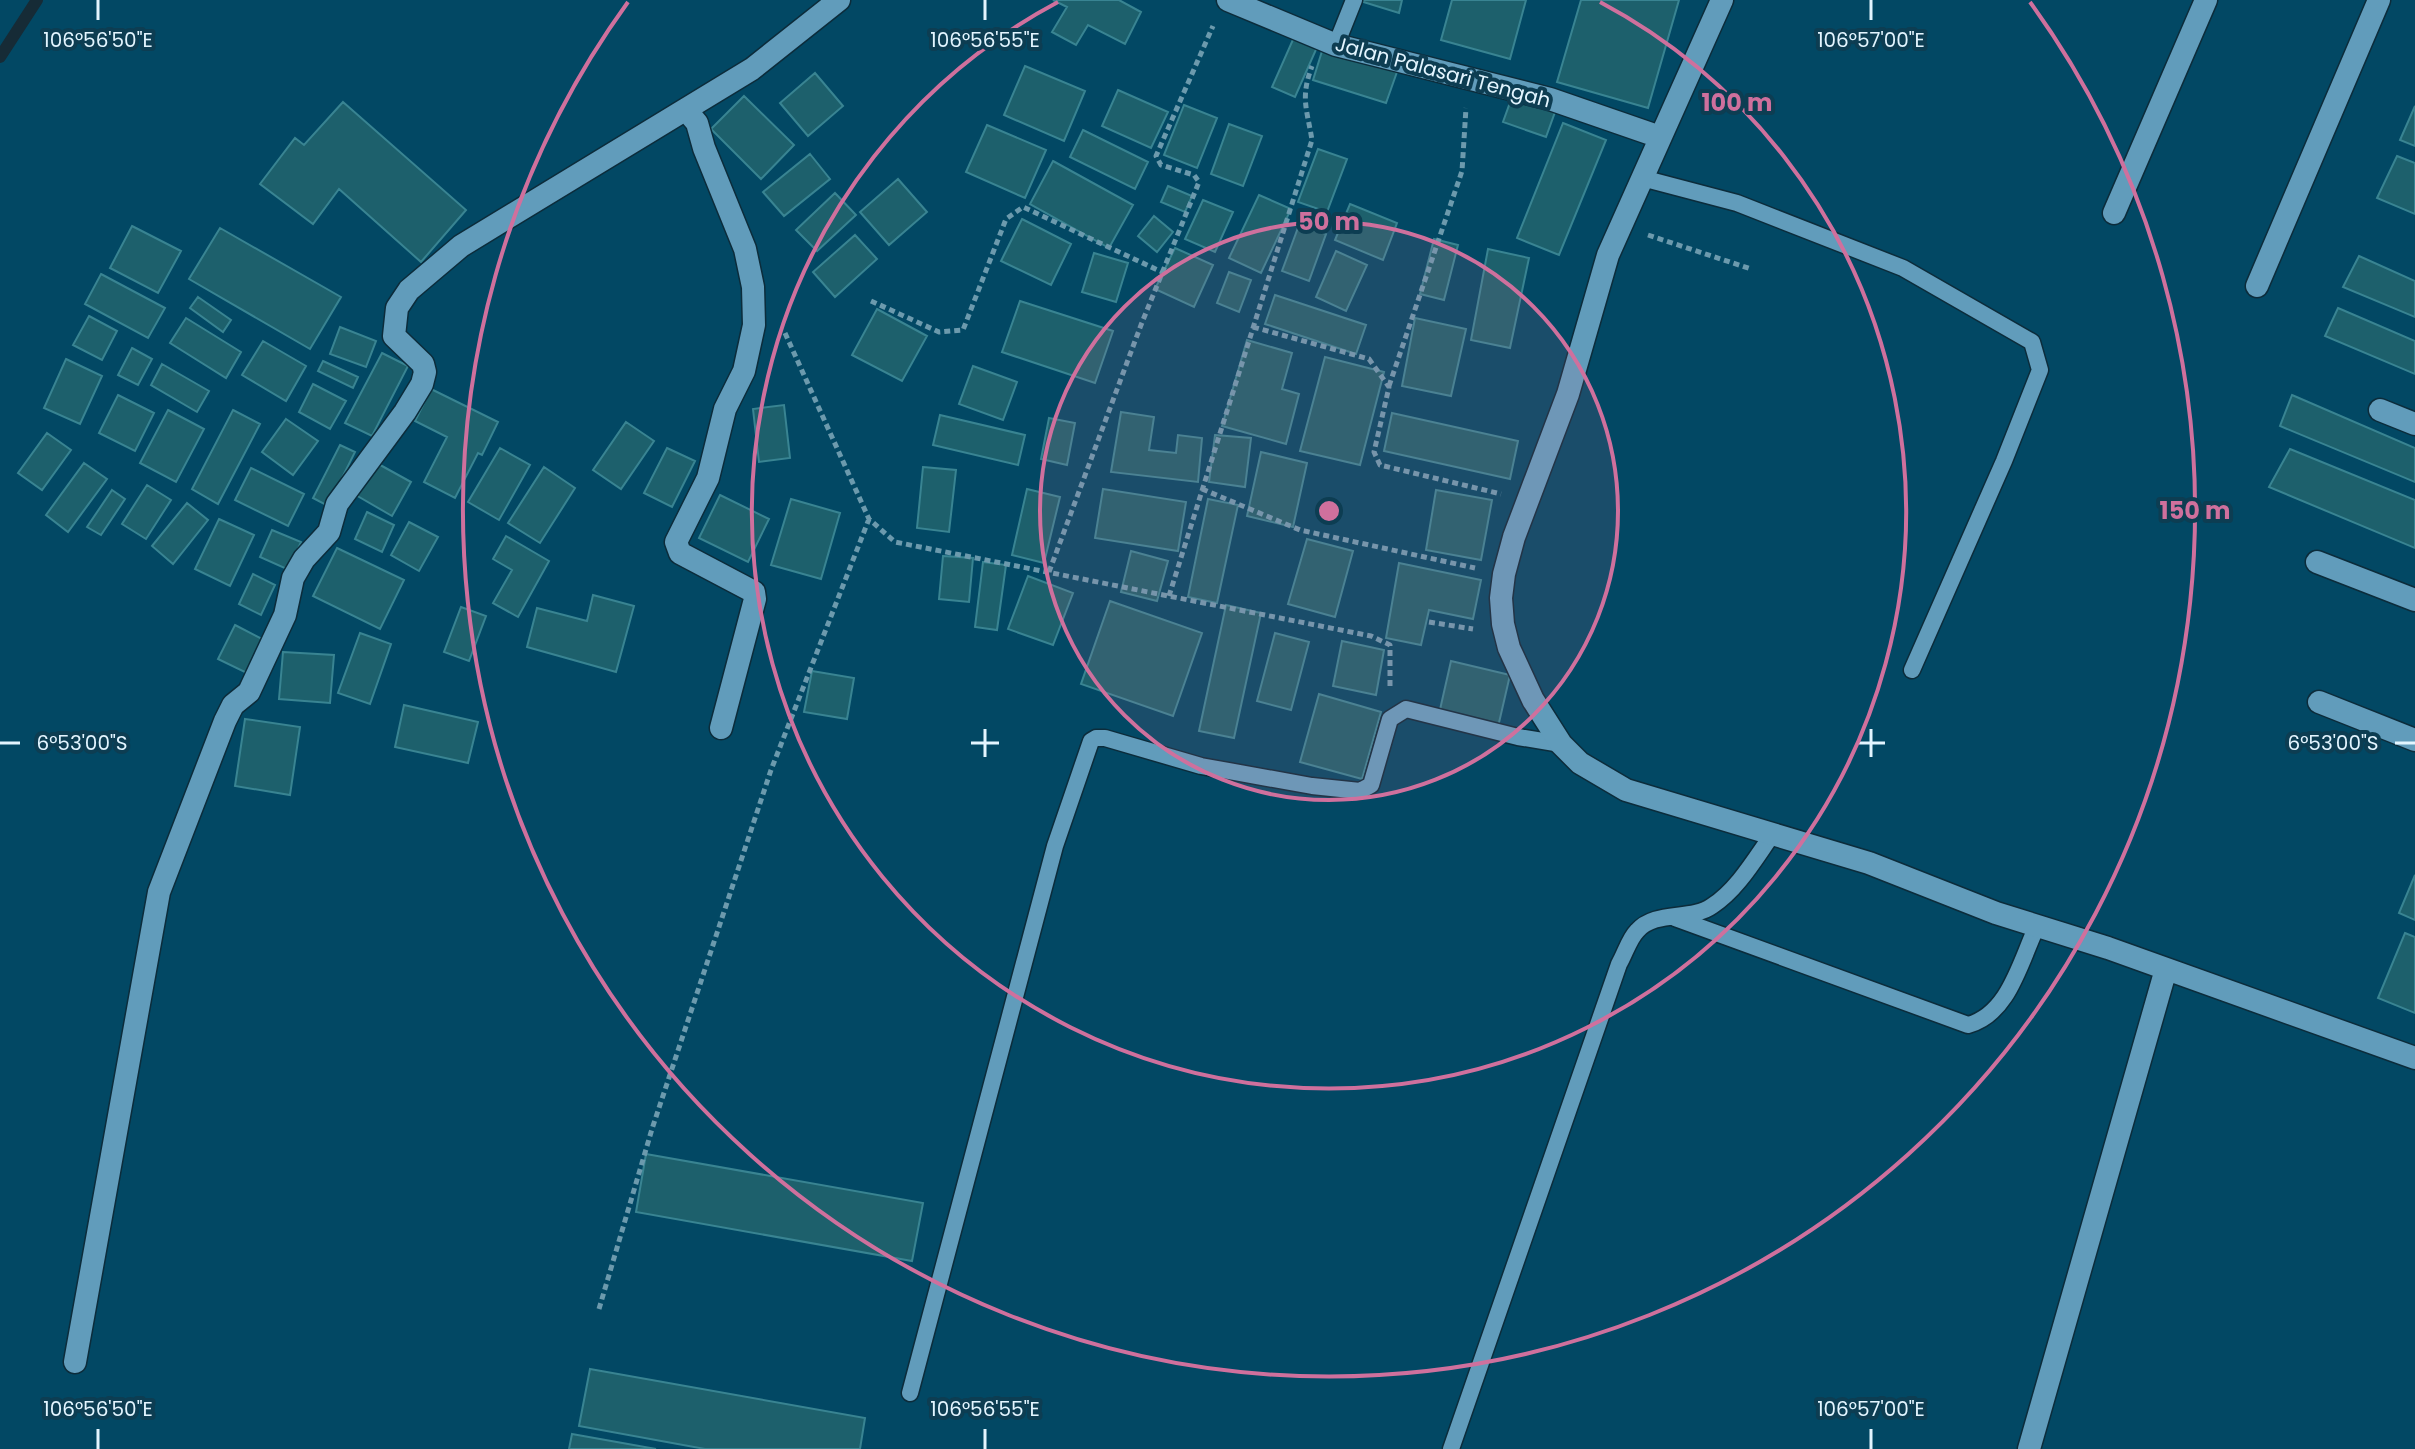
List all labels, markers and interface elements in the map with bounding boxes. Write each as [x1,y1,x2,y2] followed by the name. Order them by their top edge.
[43,26,153,54] text: 106°56'50"E
[930,26,1040,54] text: 106°56'55"E
[1817,26,1925,54] text: 106°57'00"E
[1332,30,1554,114] street label: Jalan Palasari Tengah
[1702,86,1772,119] text: 100 m
[1298,205,1360,238] text: 50 m
[2160,494,2230,527] text: 150 m
[1315,497,1343,525] centre of rings
[36,729,128,757] text: 6°53'00"S
[2287,729,2379,757] text: 6°53'00"S
[43,1395,153,1423] text: 106°56'50"E
[930,1395,1040,1423] text: 106°56'55"E
[1817,1395,1925,1423] text: 106°57'00"E

